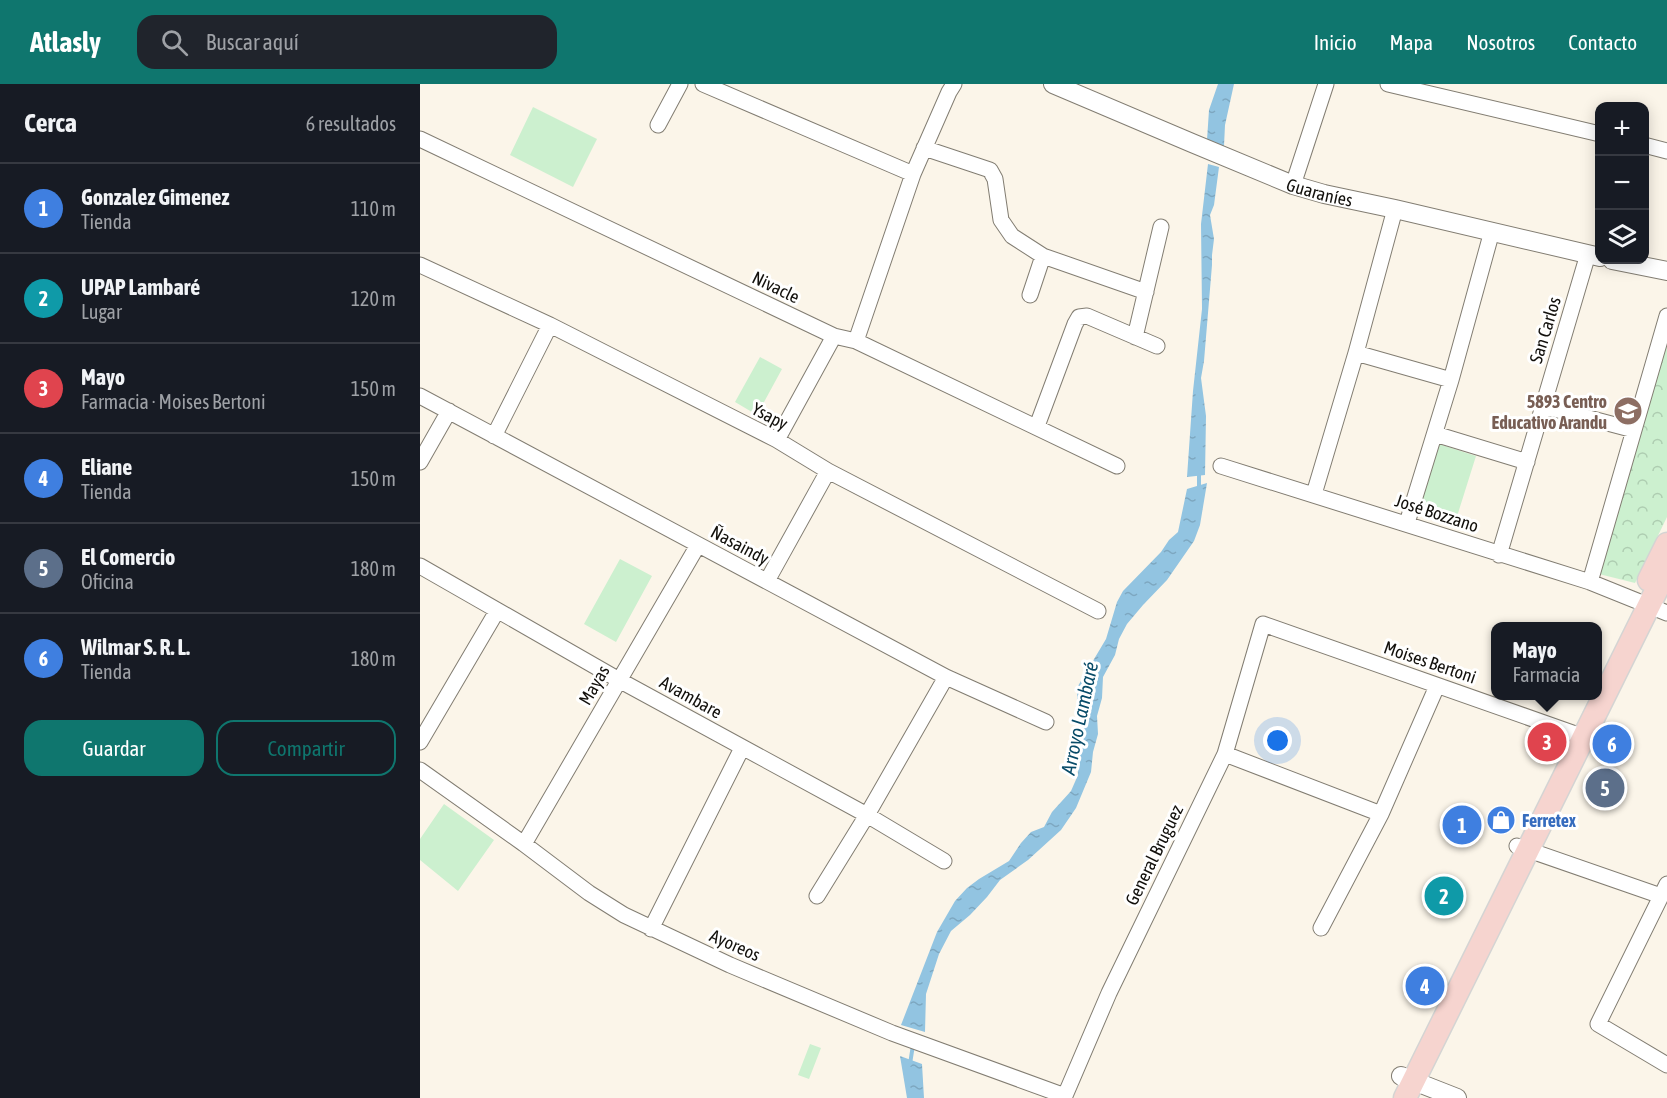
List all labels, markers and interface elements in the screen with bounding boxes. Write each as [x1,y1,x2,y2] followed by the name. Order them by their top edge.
[137,15,557,69] search box
[30,26,101,58] text: Atlasly
[158,26,191,59] icon: search
[206,29,299,55] text: Buscar aquí
[1314,30,1357,54] text: Inicio
[1390,30,1433,54] text: Mapa
[1466,30,1535,54] text: Nosotros
[1568,30,1637,54] text: Contacto
[1595,102,1649,264] map controls
[1595,102,1649,156] button: +
[24,108,77,138] text: Cerca
[306,112,396,135] text: 6 resultados
[1595,156,1649,210] button: −
[1283,173,1355,210] street label: Guaraníes
[81,184,229,210] text: Gonzalez Gimenez
[39,197,48,220] text: 1
[351,197,396,220] text: 110 m
[81,210,132,233] text: Tienda
[1595,210,1649,264] button: layers
[749,267,803,307] street label: Nivacle
[81,274,200,300] text: UPAP Lambaré
[39,287,48,310] text: 2
[351,287,396,310] text: 120 m
[1525,294,1565,366] street label: San Carlos
[81,300,122,323] text: Lugar
[81,364,125,390] text: Mayo
[39,377,48,400] text: 3
[351,377,396,400] text: 150 m
[81,390,265,413] text: Farmacia · Moises Bertoni
[1491,391,1607,433] place label: 5893 Centro Educativo Arandu
[1612,395,1644,427] school or university icon: 5893 Centro Educativo Arandu
[748,398,792,434] street label: Ysapy
[81,454,132,480] text: Eliane
[39,467,48,490] text: 4
[351,467,396,490] text: 150 m
[81,480,132,503] text: Tienda
[1393,490,1481,536] street label: José Bozzano
[707,521,773,569] street label: Ñasaindy
[81,544,175,570] text: El Comercio
[39,557,48,580] text: 5
[351,557,396,580] text: 180 m
[81,570,134,593] text: Oficina
[1491,622,1602,700] popup
[81,634,190,660] text: Wilmar S. R. L.
[1381,636,1479,688] street label: Moises Bertoni
[1513,637,1557,663] text: Mayo
[39,647,48,670] text: 6
[351,647,396,670] text: 180 m
[1056,659,1102,778] water label: Arroyo Lambaré
[81,660,132,683] text: Tienda
[574,661,614,709] street label: Mayas
[1513,663,1580,686] text: Farmacia
[656,671,726,723] street label: Avambare
[24,720,204,776] button: Guardar
[216,720,396,776] button: Compartir
[1528,720,1566,764] pin: 3
[1592,722,1632,766] pin: 6
[1263,726,1292,755] your location
[1586,766,1624,810] pin: 5
[1121,801,1188,908] street label: General Bruguez
[1442,802,1482,848] pin: 1
[1485,804,1517,836] shop icon: Ferretex
[1522,810,1577,831] place label: Ferretex
[1424,874,1464,918] pin: 2
[707,925,763,965] street label: Ayoreos
[1406,964,1444,1008] pin: 4

